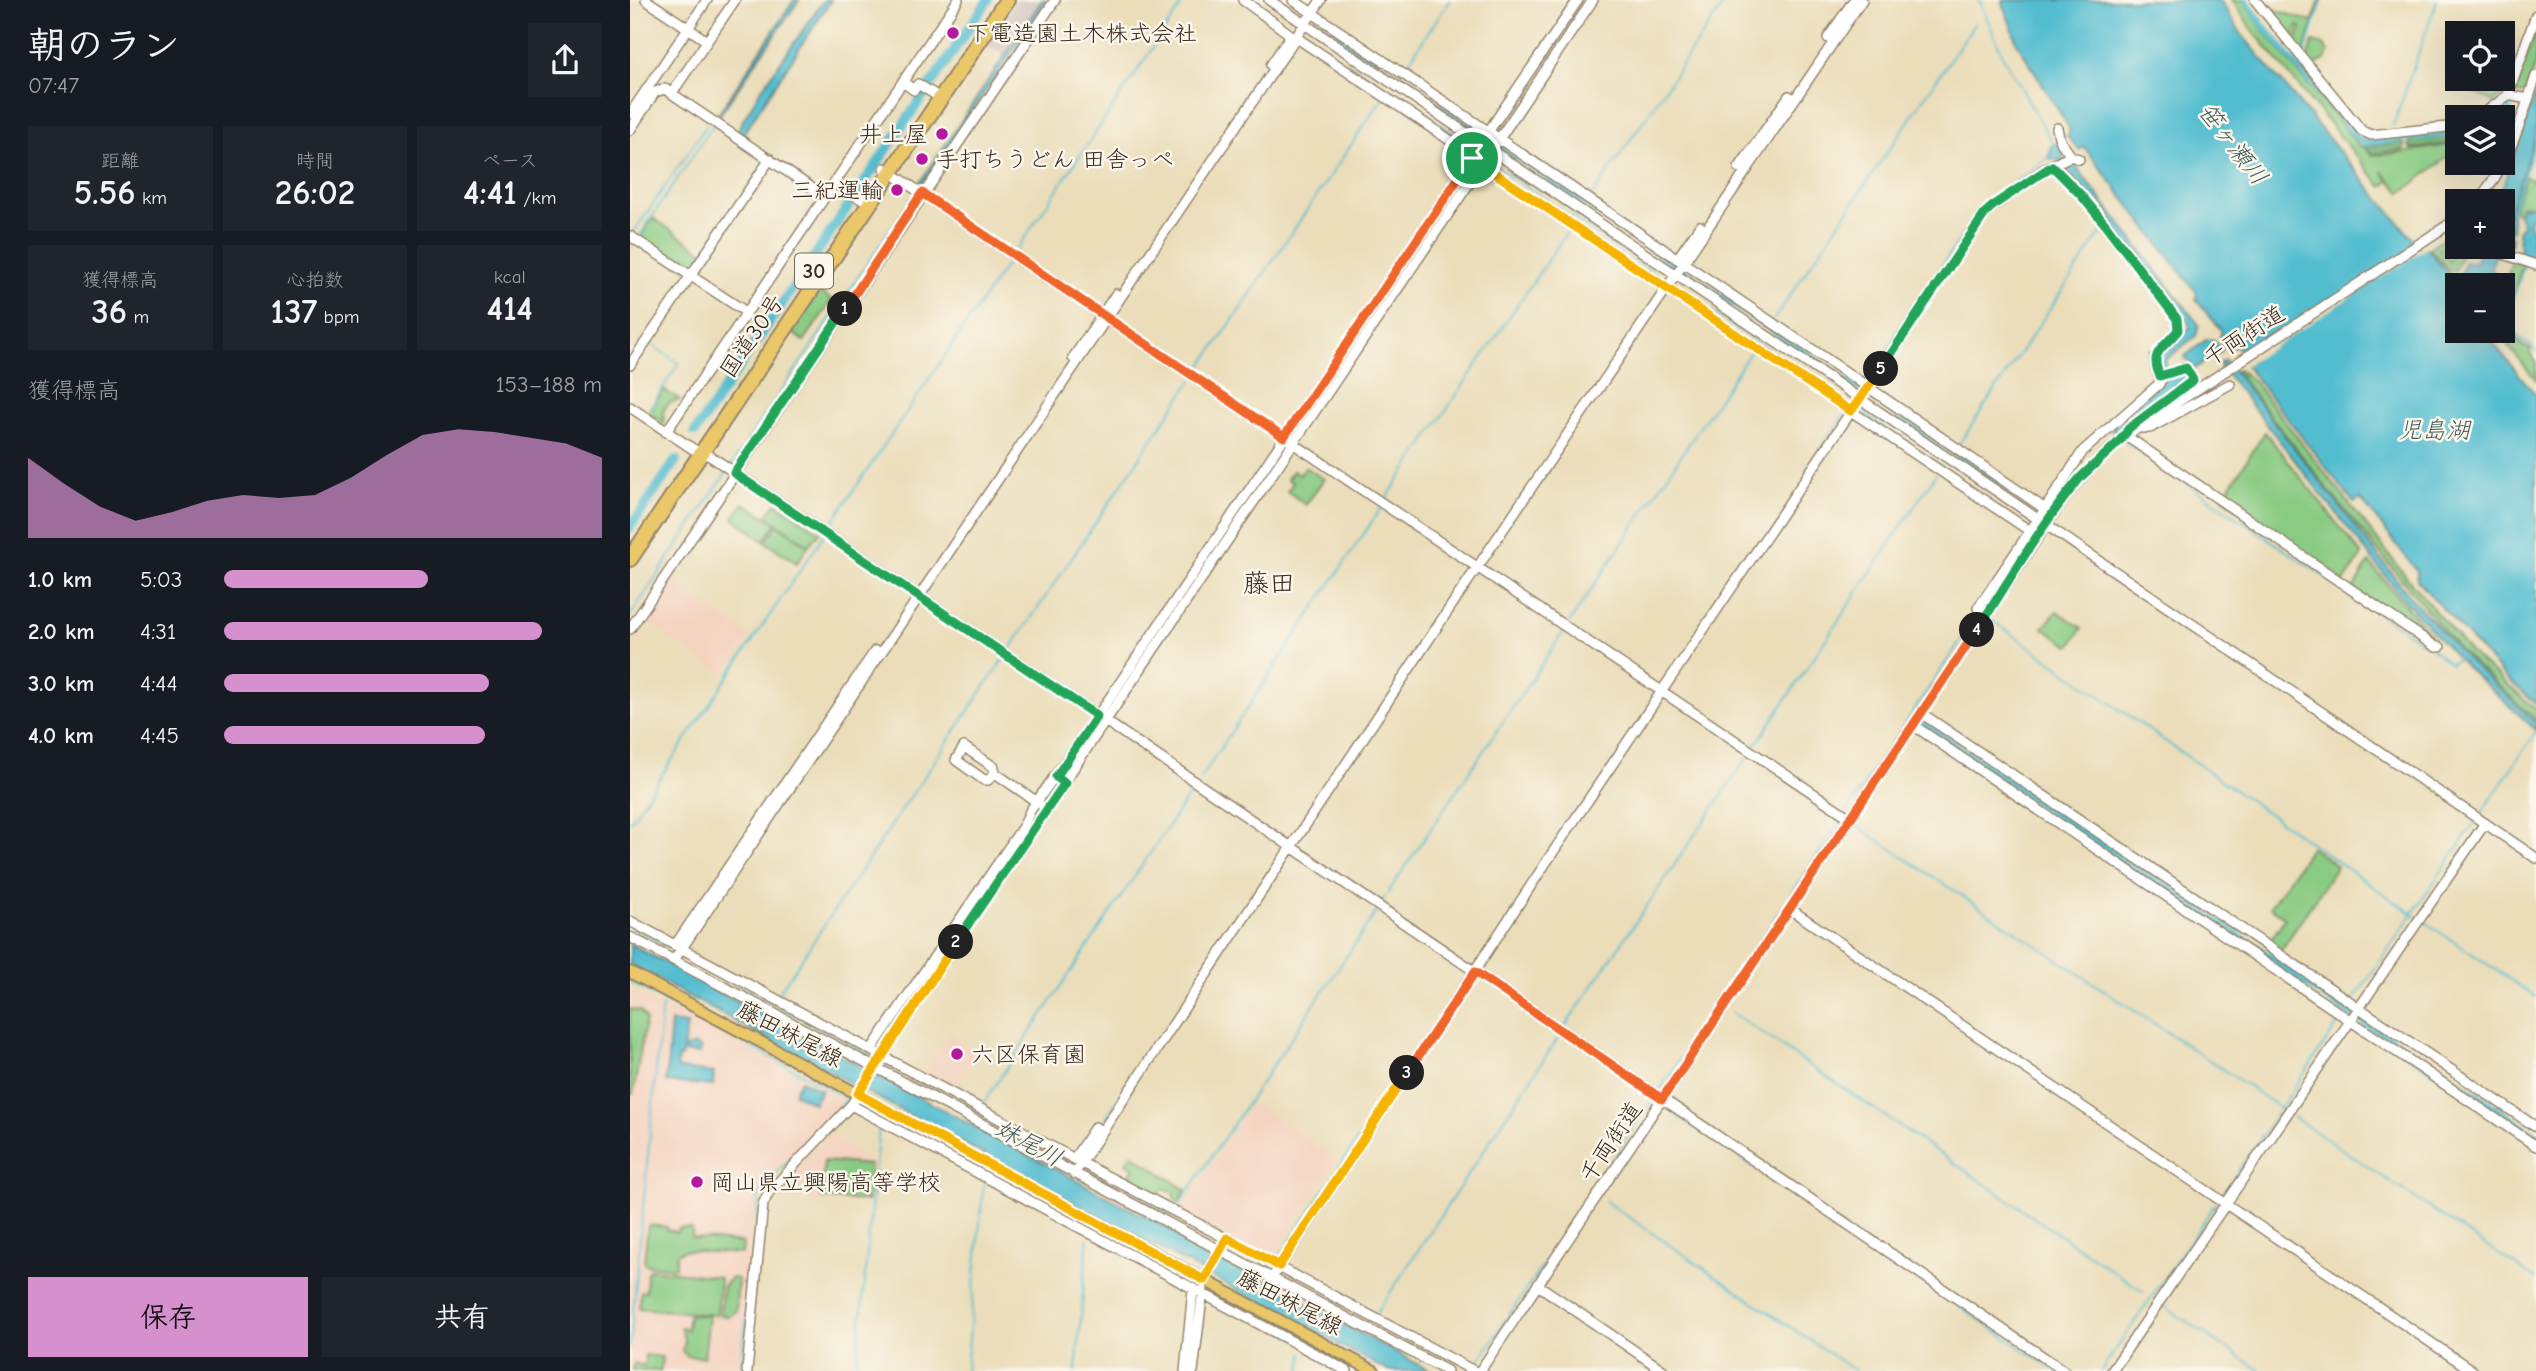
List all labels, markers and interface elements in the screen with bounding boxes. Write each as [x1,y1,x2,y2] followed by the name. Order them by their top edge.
[967,20,1197,47] place label: 下電造園土木株式会社
[2445,21,2515,343] map controls
[2445,21,2515,91] button: locate
[528,23,602,97] button: share
[28,24,180,68] text: 朝のラン
[945,25,961,41] marker: 下電造園土木株式会社
[28,72,79,99] text: 07:47
[2192,98,2274,190] water label: 笹ヶ瀬川
[2445,105,2515,175] button: layers
[859,121,928,148] place label: 井上屋
[934,126,950,142] marker: 井上屋
[1442,128,1502,188] pin
[1453,139,1491,177] icon: arrive
[936,146,1174,173] place label: 手打ちうどん 田舎っぺ
[101,150,139,172] text: 距離
[296,150,334,172] text: 時間
[482,150,538,172] text: ペース
[914,151,930,167] marker: 手打ちうどん 田舎っぺ
[74,172,136,213] text: 5.56
[275,172,355,213] text: 26:02
[463,172,517,213] text: 4:41
[791,177,883,204] place label: 三紀運輸
[889,182,905,198] marker: 三紀運輸
[136,187,167,209] text: km
[517,187,556,209] text: /km
[2445,189,2515,259] button: +
[795,254,833,288] road number: 30
[494,266,526,288] text: kcal
[82,269,158,291] text: 獲得標高
[286,269,344,291] text: 心拍数
[2445,273,2515,343] button: −
[487,288,533,329] text: 414
[714,289,790,383] street label: 国道30号
[92,291,127,332] text: 36
[270,291,317,332] text: 137
[828,292,862,326] pin: 1
[841,297,848,319] text: 1
[2198,300,2290,372] street label: 千両街道
[127,306,149,328] text: m
[317,306,360,328] text: bpm
[1864,352,1898,386] pin: 5
[1875,357,1886,379] text: 5
[495,371,602,398] text: 153–188 m
[28,377,120,404] text: 獲得標高
[2398,416,2472,444] water label: 児島湖
[28,566,92,593] text: 1.0 km
[140,566,182,593] text: 5:03
[1243,569,1295,599] district label: 藤田
[1960,612,1994,648] pin: 4
[28,618,94,645] text: 2.0 km
[140,618,176,645] text: 4:31
[1972,618,1981,640] text: 4
[28,670,94,697] text: 3.0 km
[140,670,178,697] text: 4:44
[28,722,94,749] text: 4.0 km
[140,722,179,749] text: 4:45
[938,925,974,960] pin: 2
[951,930,960,952] text: 2
[733,995,847,1073] street label: 藤田妹尾線
[971,1041,1086,1068] place label: 六区保育園
[949,1046,965,1062] marker: 六区保育園
[1390,1056,1424,1090] pin: 3
[1402,1061,1411,1083] text: 3
[1574,1096,1648,1188] street label: 千両街道
[991,1114,1067,1172] water label: 妹尾川
[711,1169,941,1196] place label: 岡山県立興陽高等学校
[689,1174,705,1190] marker: 岡山県立興陽高等学校
[1233,1263,1347,1341] street label: 藤田妹尾線
[28,1277,308,1357] button: 保存
[322,1277,602,1357] button: 共有

